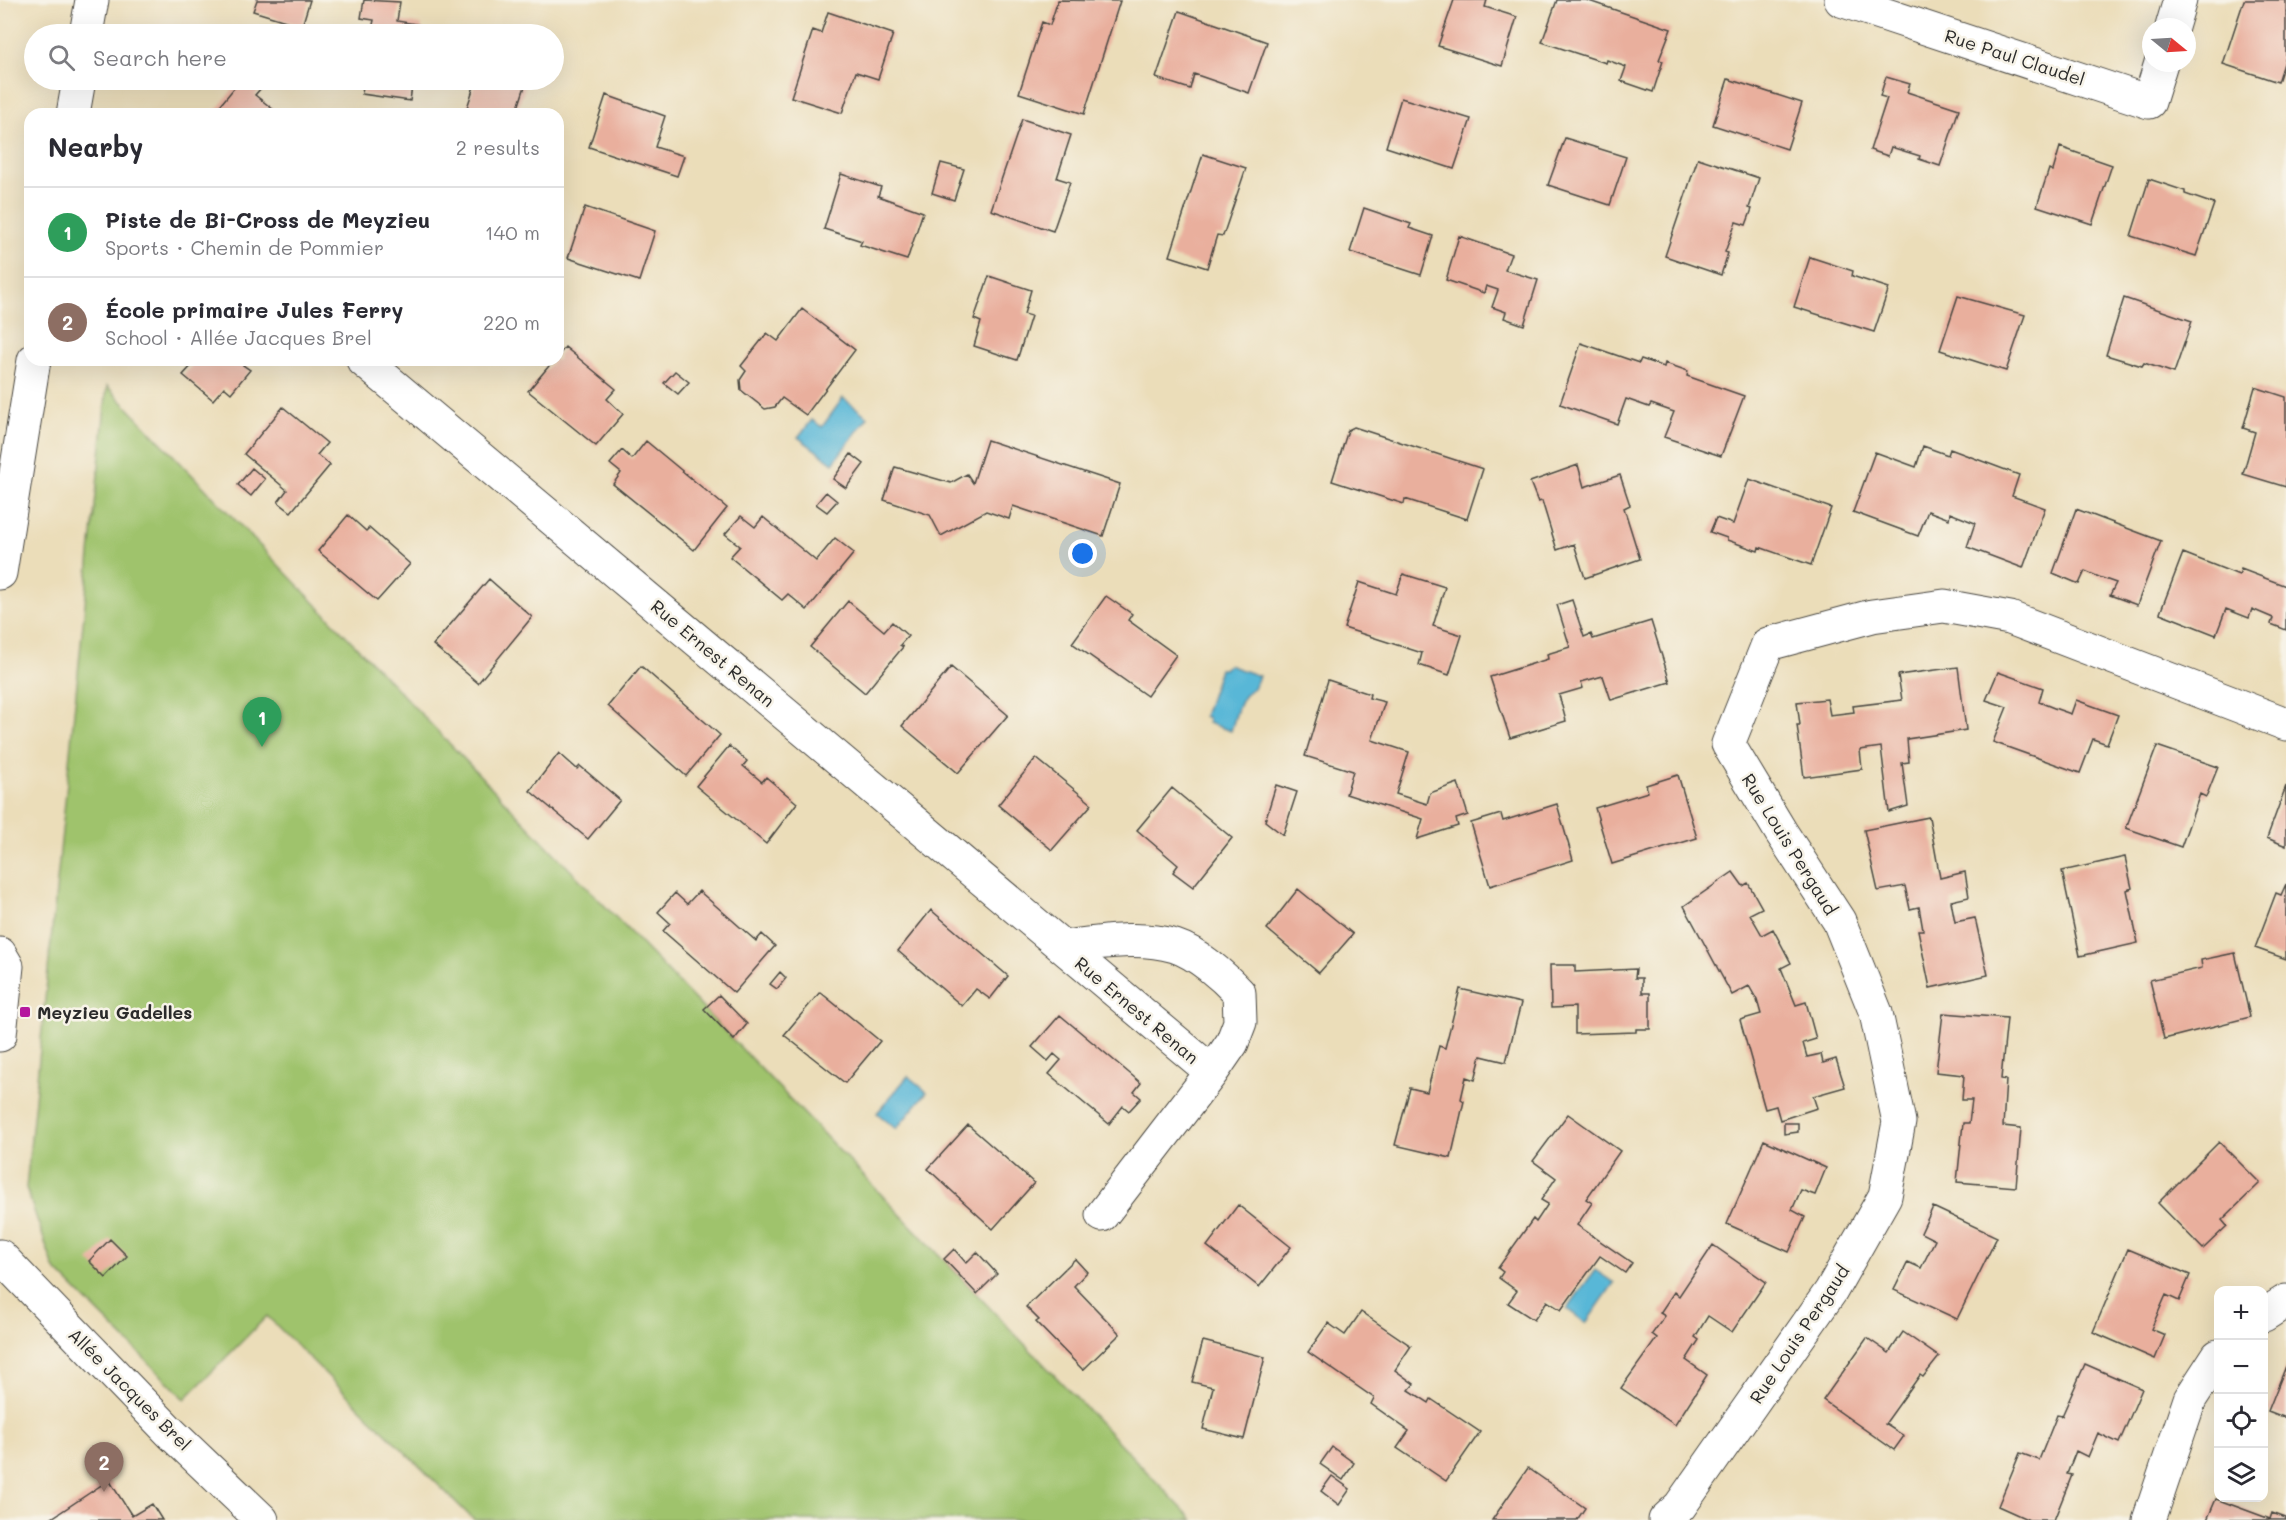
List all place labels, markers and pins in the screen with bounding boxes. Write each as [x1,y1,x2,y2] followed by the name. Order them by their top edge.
[242,698,282,747] pin: 1
[37,1000,192,1024] place label: Meyzieu Gadelles
[18,1005,32,1019] marker: Meyzieu Gadelles
[84,1442,124,1492] pin: 2

